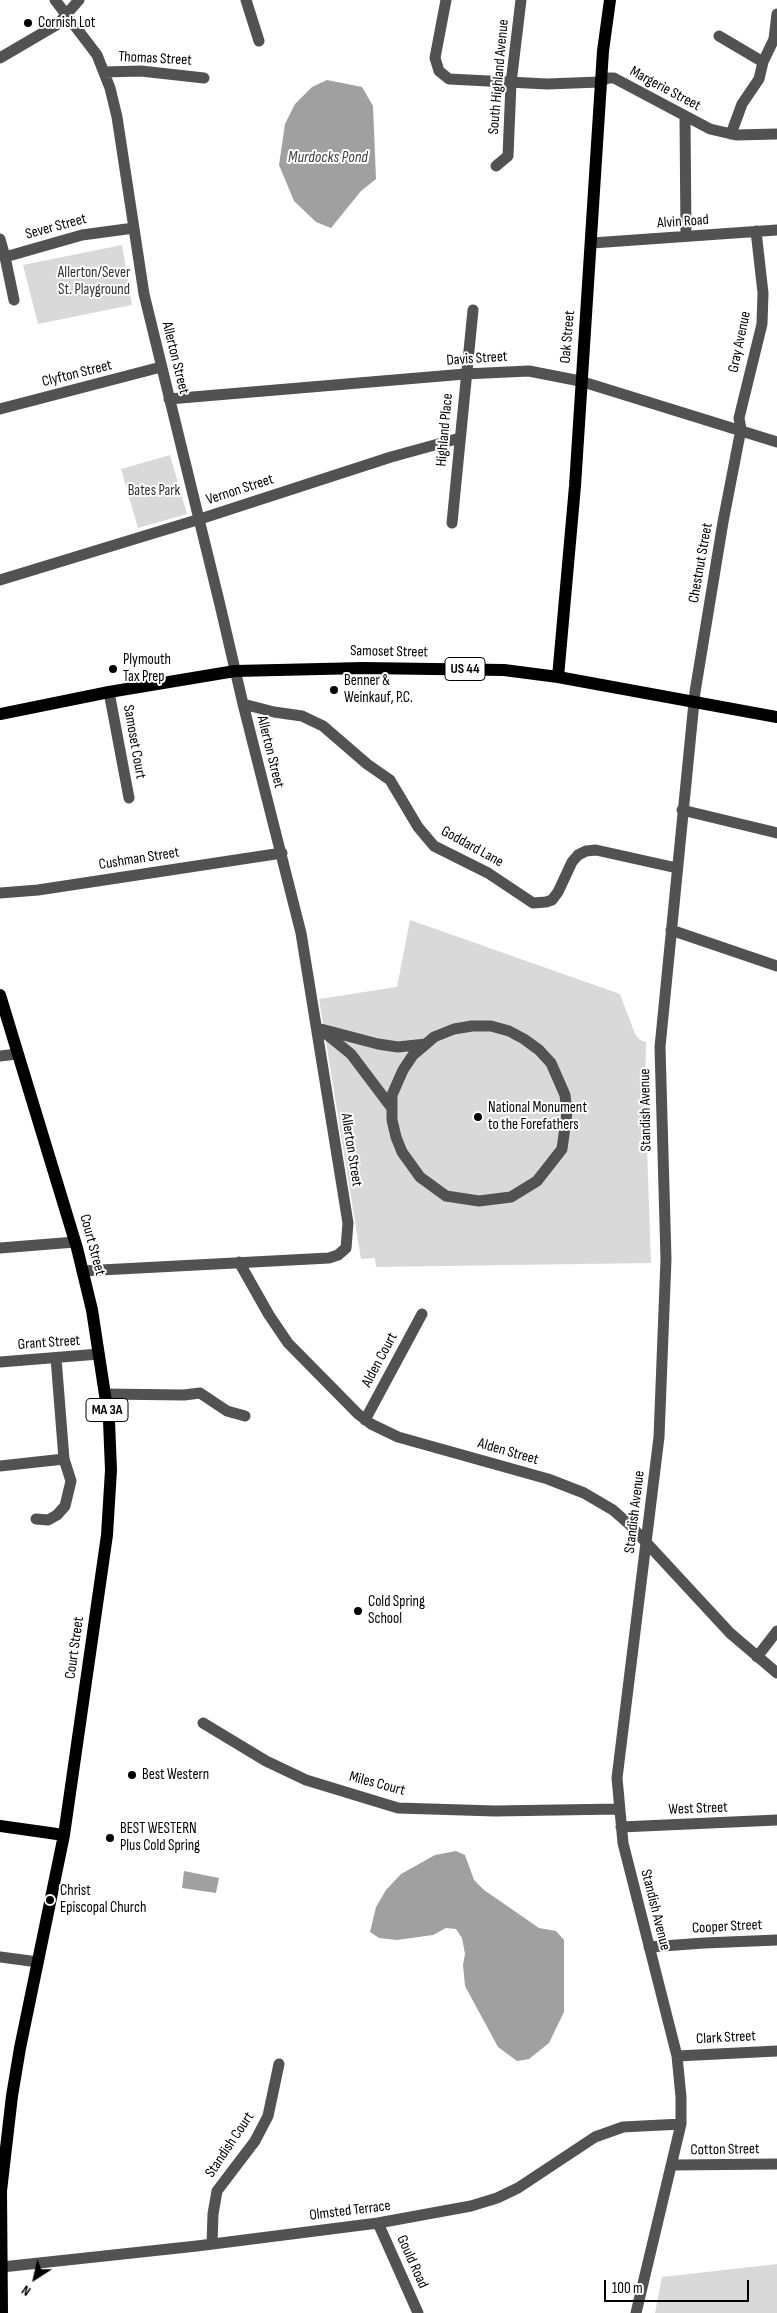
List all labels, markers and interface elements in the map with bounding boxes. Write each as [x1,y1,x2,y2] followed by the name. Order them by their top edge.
[38,14,95,32] place label: Cornish Lot
[22,17,34,29] marker: Cornish Lot
[485,19,513,135] street label: South Highland Avenue
[118,48,192,70] street label: Thomas Street
[626,63,704,115] street label: Margerie Street
[288,148,368,168] water label: Murdocks Pond
[24,210,88,244] street label: Sever Street
[657,211,709,233] street label: Alvin Road
[58,264,130,299] park label: Allerton/Sever St. Playground
[557,310,579,364] street label: Oak Street
[725,310,755,374] street label: Gray Avenue
[157,320,193,396] street label: Allerton Street
[446,348,508,370] street label: Davis Street
[40,357,114,391] street label: Clyfton Street
[433,393,457,467] street label: Highland Place
[204,471,276,509] street label: Vernon Street
[128,482,180,500] park label: Bates Park
[685,522,717,604] street label: Chestnut Street
[350,642,428,662] street label: Samoset Street
[123,651,171,686] place label: Plymouth Tax Prep
[445,658,485,681] road number: US 44
[107,663,119,675] marker: Plymouth Tax Prep
[344,672,413,707] place label: Benner & Weinkauf, P.C.
[328,684,340,696] marker: Benner & Weinkauf, P.C.
[119,703,149,781] street label: Samoset Court
[252,714,288,790] street label: Allerton Street
[438,823,506,871] street label: Goddard Lane
[98,844,180,874] street label: Cushman Street
[636,1068,656,1152] street label: Standish Avenue
[488,1099,587,1134] place label: National Monument to the Forefathers
[472,1111,484,1123] marker: National Monument to the Forefathers
[336,1112,366,1188] street label: Allerton Street
[75,1212,109,1278] street label: Court Street
[358,1330,402,1390] street label: Alden Court
[17,1332,81,1354] street label: Grant Street
[86,1398,128,1422] road number: MA 3A
[476,1435,540,1469] street label: Alden Street
[621,1470,649,1554] street label: Standish Avenue
[368,1593,425,1628] place label: Cold Spring School
[352,1605,364,1617] marker: Cold Spring School
[62,1616,88,1680] street label: Court Street
[142,1766,209,1784] place label: Best Western
[347,1768,407,1800] street label: Miles Court
[126,1769,138,1781] marker: Best Western
[668,1799,728,1819] street label: West Street
[120,1820,200,1855] place label: BEST WESTERN Plus Cold Spring
[104,1832,116,1844] marker: BEST WESTERN Plus Cold Spring
[636,1868,674,1952] street label: Standish Avenue
[60,1882,146,1917] place label: Christ Episcopal Church
[44,1894,56,1906] marker: Christ Episcopal Church
[691,1916,763,1938] street label: Cooper Street
[696,2027,756,2049] street label: Clark Street
[202,2109,258,2181] street label: Standish Court
[690,2140,760,2160] street label: Cotton Street
[308,2197,392,2225] street label: Olmsted Terrace
[392,2233,432,2291] street label: Gould Road
[10,2253,60,2303] north arrow
[607,2270,752,2302] scale bar
[612,2279,643,2298] text: 100 m
[18,2282,34,2300] text: N

